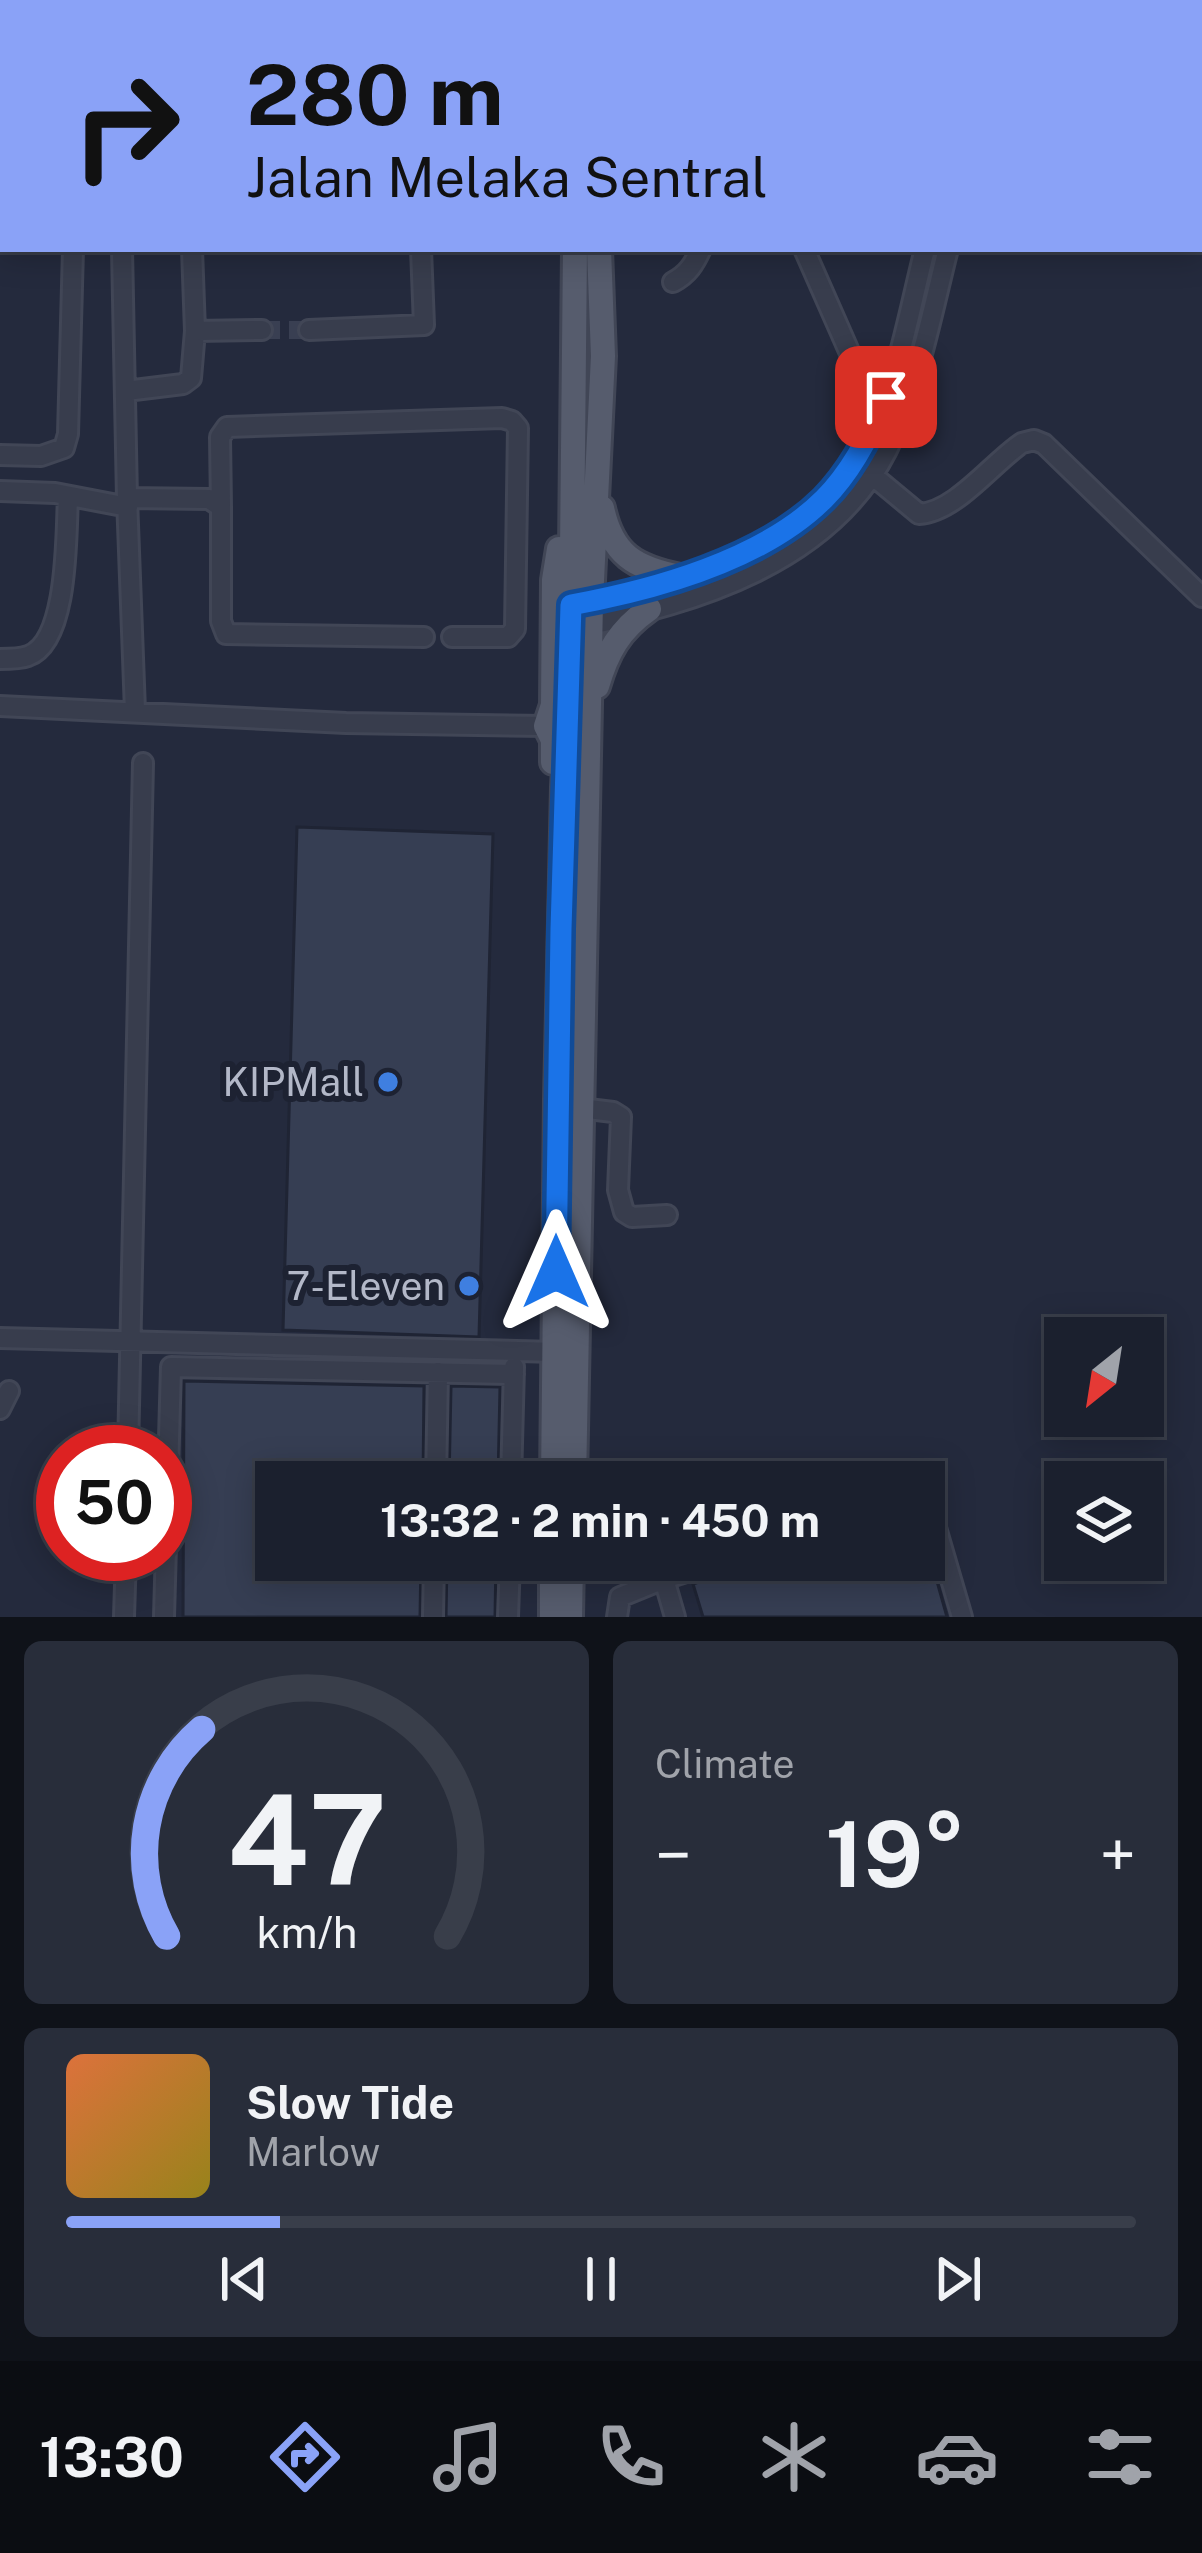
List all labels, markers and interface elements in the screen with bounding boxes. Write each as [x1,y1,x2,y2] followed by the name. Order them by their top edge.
[246,45,504,144] text: 280 m
[48,48,204,204] icon: right
[246,146,768,209] text: Jalan Melaka Sentral
[835,346,937,448] pin
[853,364,919,430] icon: arrive
[223,1059,364,1105] place label: KIPMall
[375,1069,401,1095] marker: KIPMall
[493,1209,619,1335] position arrow
[287,1263,445,1309] place label: 7-Eleven
[456,1273,482,1299] marker: 7-Eleven
[1044,1317,1164,1437] north arrow
[1044,1317,1164,1581] map controls
[36,1425,192,1581] speed limit sign: 50
[1044,1461,1164,1581] button: layers
[380,1494,820,1547] text: 13:32 · 2 min · 450 m
[655,1741,795,1787] text: Climate
[226,1766,386,1913] text: 47
[825,1801,966,1907] text: 19°
[655,1816,692,1894] text: −
[1099,1816,1136,1894] text: +
[256,1906,357,1957] text: km/h
[246,2076,454,2129] text: Slow Tide
[246,2129,380,2175] text: Marlow
[211,2246,277,2312] icon: previous
[568,2246,634,2312] icon: pause
[925,2246,991,2312] icon: next
[263,2415,347,2499] icon: directions
[426,2415,510,2499] icon: music
[589,2415,673,2499] icon: phone
[752,2415,836,2499] icon: climate
[915,2415,999,2499] icon: car
[1078,2415,1162,2499] icon: filters
[40,2426,184,2489] text: 13:30

